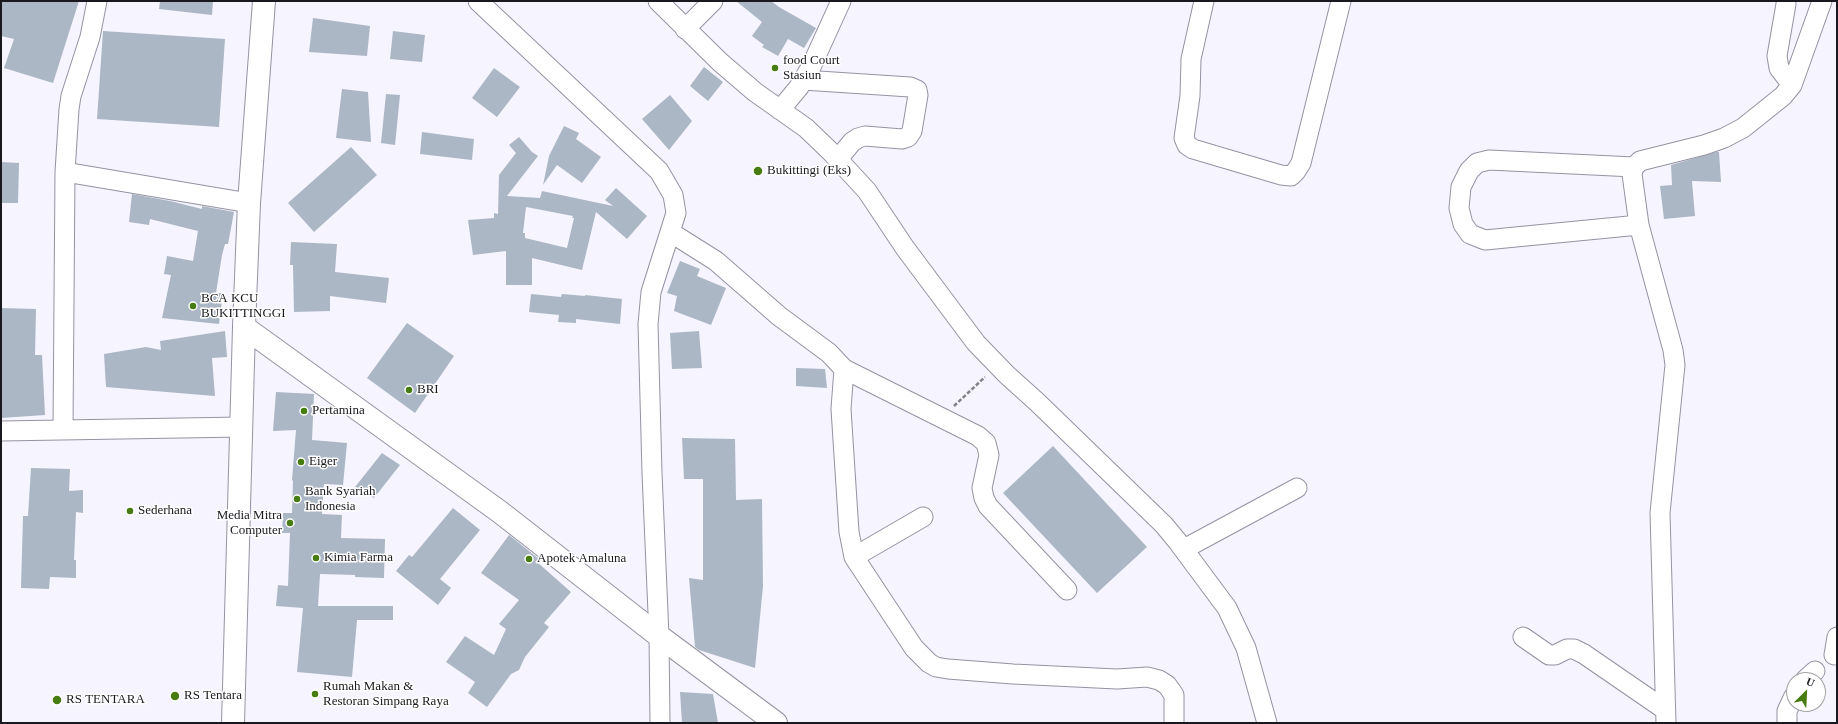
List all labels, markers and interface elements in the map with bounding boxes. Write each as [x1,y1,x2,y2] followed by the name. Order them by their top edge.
[783,53,840,84] place label: food Court Stasiun
[770,63,780,73] marker: food Court Stasiun
[767,163,851,179] place label: Bukittingi (Eks)
[752,165,764,177] marker: Bukittingi (Eks)
[201,291,285,322] place label: BCA KCU BUKITTINGGI
[188,301,198,311] marker: BCA KCU BUKITTINGGI
[417,382,439,398] place label: BRI
[404,385,414,395] marker: BRI
[312,403,365,419] place label: Pertamina
[299,406,309,416] marker: Pertamina
[309,454,337,470] place label: Eiger
[296,457,306,467] marker: Eiger
[305,484,375,515] place label: Bank Syariah Indonesia
[292,494,302,504] marker: Bank Syariah Indonesia
[138,503,192,519] place label: Sederhana
[125,506,135,516] marker: Sederhana
[217,508,282,539] place label: Media Mitra Computer
[285,518,295,528] marker: Media Mitra Computer
[324,550,393,566] place label: Kimia Farma
[537,551,626,567] place label: Apotek Amaluna
[311,553,321,563] marker: Kimia Farma
[524,554,534,564] marker: Apotek Amaluna
[1786,672,1826,712] north arrow
[1804,675,1817,689] text: U
[323,679,449,710] place label: Rumah Makan & Restoran Simpang Raya
[184,688,242,704] place label: RS Tentara
[310,689,320,699] marker: Rumah Makan & Restoran Simpang Raya
[169,690,181,702] marker: RS Tentara
[66,692,145,708] place label: RS TENTARA
[51,694,63,706] marker: RS TENTARA

